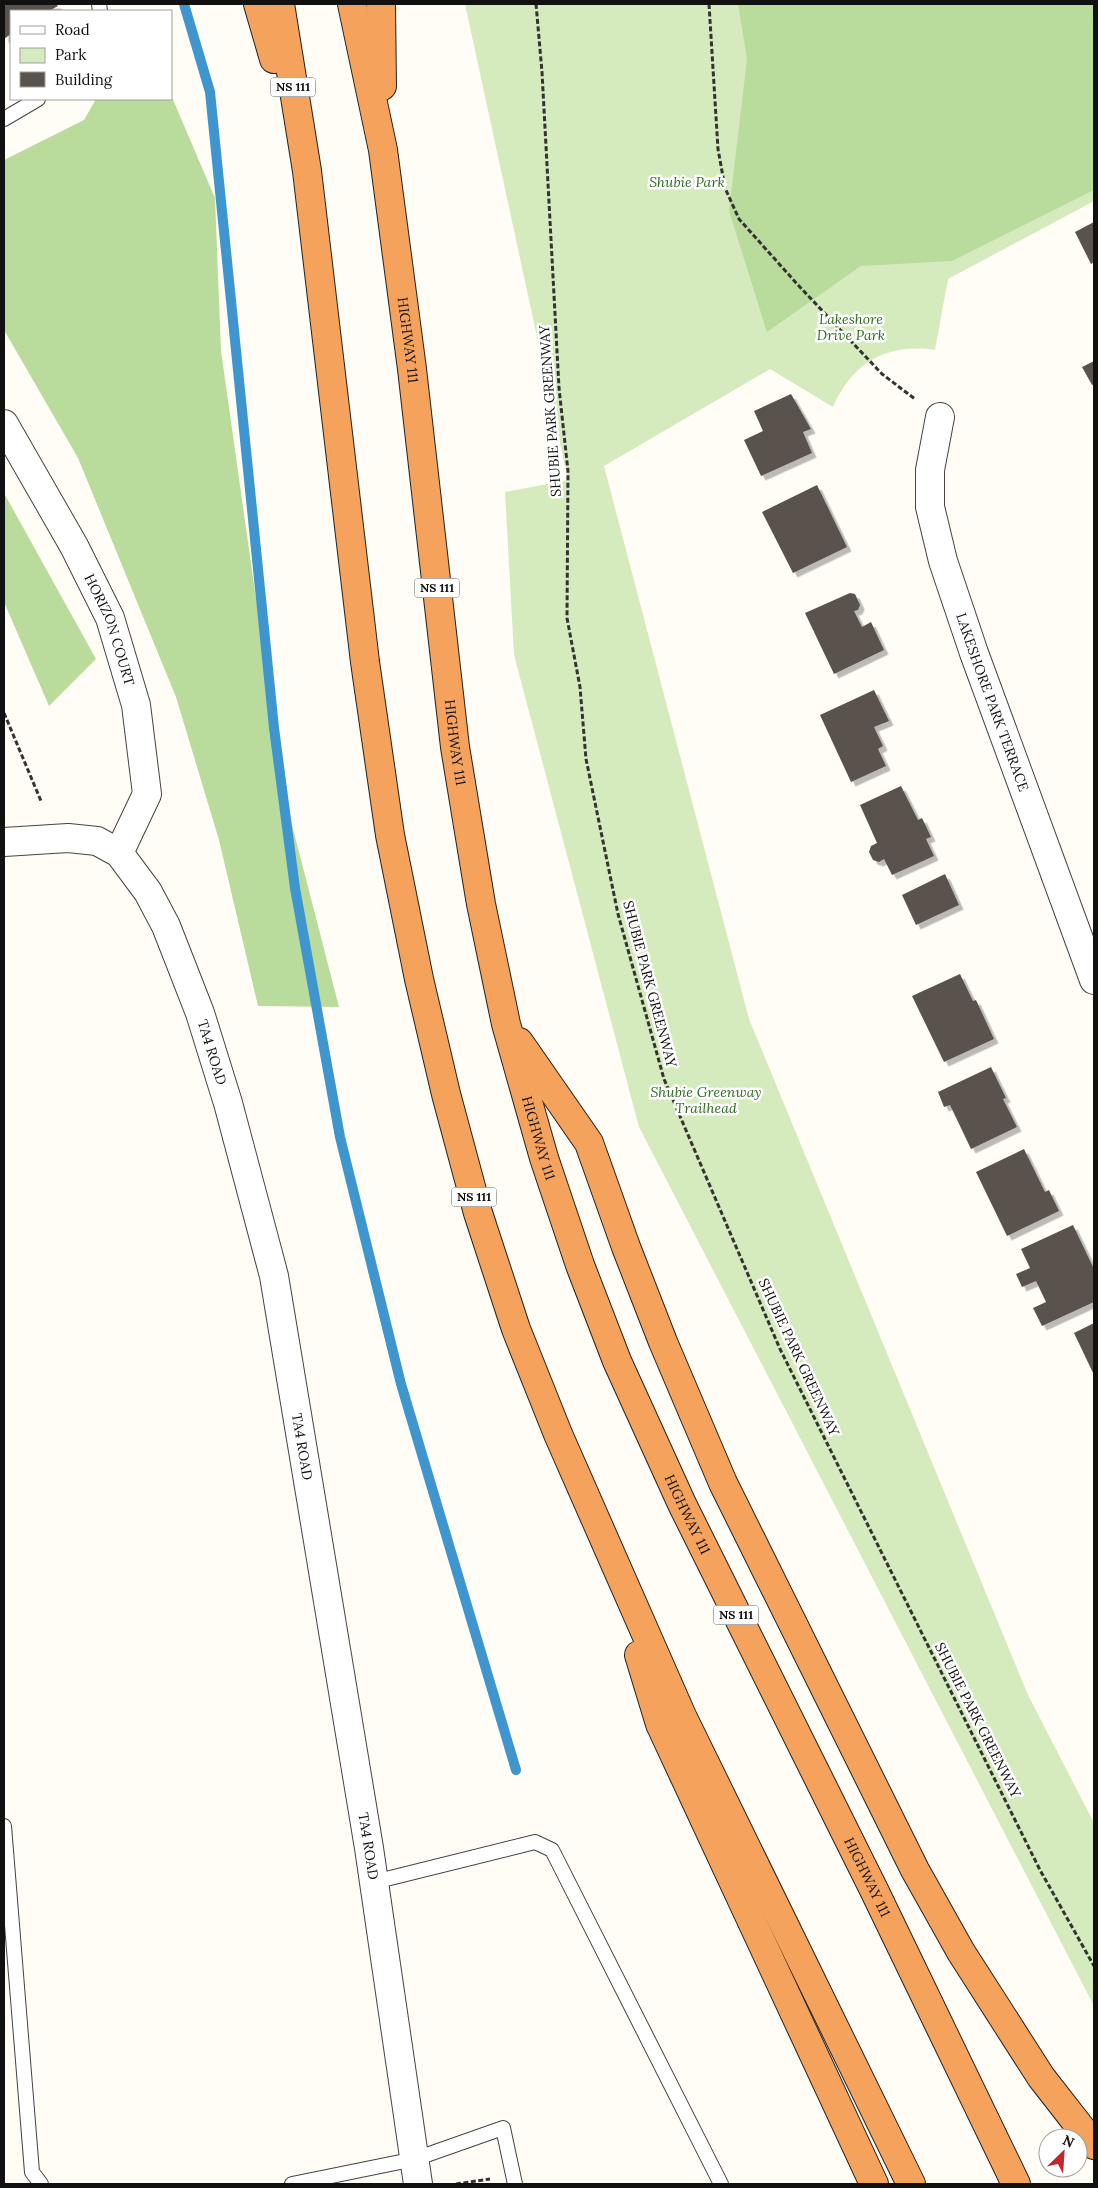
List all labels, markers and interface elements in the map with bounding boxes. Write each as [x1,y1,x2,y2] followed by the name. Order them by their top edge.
[10,10,172,100] legend
[55,20,90,39] text: Road
[55,45,86,64] text: Park
[55,70,113,89] text: Building
[270,77,316,96] road number: NS 111
[649,173,725,191] park label: Shubie Park
[394,296,423,384] street label: HIGHWAY 111
[817,310,885,344] park label: Lakeshore Drive Park
[535,324,565,497] street label: SHUBIE PARK GREENWAY
[80,571,139,688] street label: HORIZON COURT
[414,578,460,598] road number: NS 111
[952,611,1033,794] street label: LAKESHORE PARK TERRACE
[441,698,470,787] street label: HIGHWAY 111
[619,899,681,1070] street label: SHUBIE PARK GREENWAY
[194,1017,231,1087] street label: TA4 ROAD
[650,1083,762,1117] park label: Shubie Greenway Trailhead
[518,1094,560,1182] street label: HIGHWAY 111
[452,1188,496,1206] road number: NS 111
[755,1275,844,1440] street label: SHUBIE PARK GREENWAY
[288,1412,317,1481] street label: TA4 ROAD
[661,1471,714,1557] street label: HIGHWAY 111
[714,1606,758,1624] road number: NS 111
[931,1639,1026,1802] street label: SHUBIE PARK GREENWAY
[354,1811,383,1881] street label: TA4 ROAD
[840,1834,895,1920] street label: HIGHWAY 111
[1038,2128,1088,2178] north arrow
[1060,2131,1077,2152] text: N

